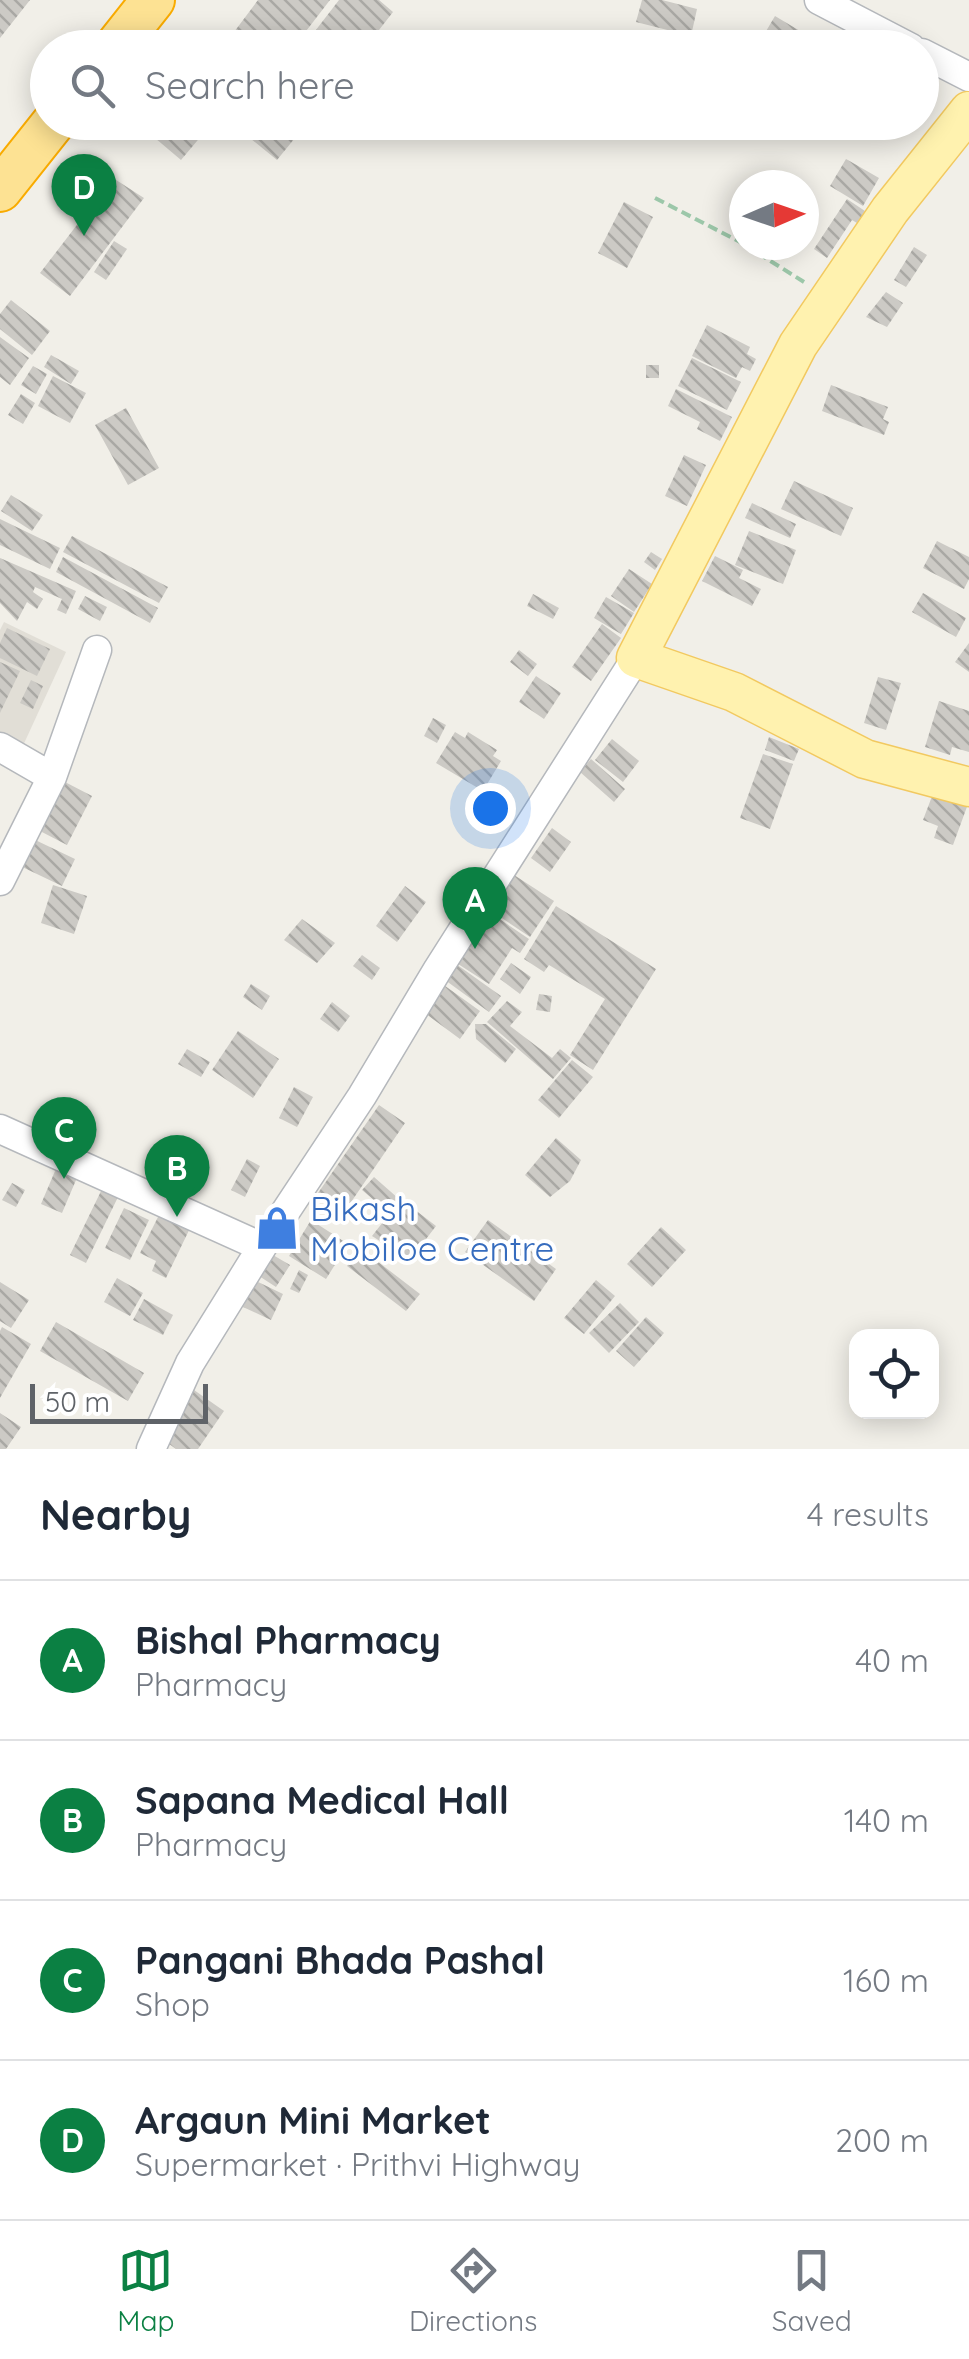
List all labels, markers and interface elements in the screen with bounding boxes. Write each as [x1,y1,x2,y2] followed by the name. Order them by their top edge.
[30,30,939,140] search box
[65,58,120,113] icon: search
[145,61,355,109] text: Search here
[52,154,116,236] pin: D
[729,170,819,260] north arrow
[465,783,516,834] your location
[442,866,508,949] pin: A
[32,1096,96,1179] pin: C
[144,1134,210,1217] pin: B
[310,1186,554,1270] place label: Bikash Mobiloe Centre
[253,1204,301,1252] shop icon: Bikash Mobiloe Centre
[849,1329,939,1419] map controls
[849,1329,939,1419] button: locate
[30,1379,208,1424] scale bar
[45,1384,110,1419] text: 50 m
[40,1488,191,1541] text: Nearby
[807,1494,929,1534] text: 4 results
[135,1616,441,1664] text: Bishal Pharmacy
[62,1640,83,1680] text: A
[855,1640,929,1680] text: 40 m
[135,1664,287,1704] text: Pharmacy
[135,1776,509,1824] text: Sapana Medical Hall
[62,1800,83,1840] text: B
[844,1800,929,1840] text: 140 m
[135,1824,287,1864] text: Pharmacy
[135,1936,545,1984] text: Pangani Bhada Pashal
[62,1960,83,2000] text: C
[843,1960,929,2000] text: 160 m
[135,1984,210,2024] text: Shop
[135,2096,491,2144] text: Argaun Mini Market
[61,2120,84,2160] text: D
[835,2120,929,2160] text: 200 m
[135,2144,580,2184] text: Supermarket · Prithvi Highway
[117,2243,174,2338] tab: Map
[409,2243,537,2338] tab: Directions
[772,2243,852,2338] tab: Saved

